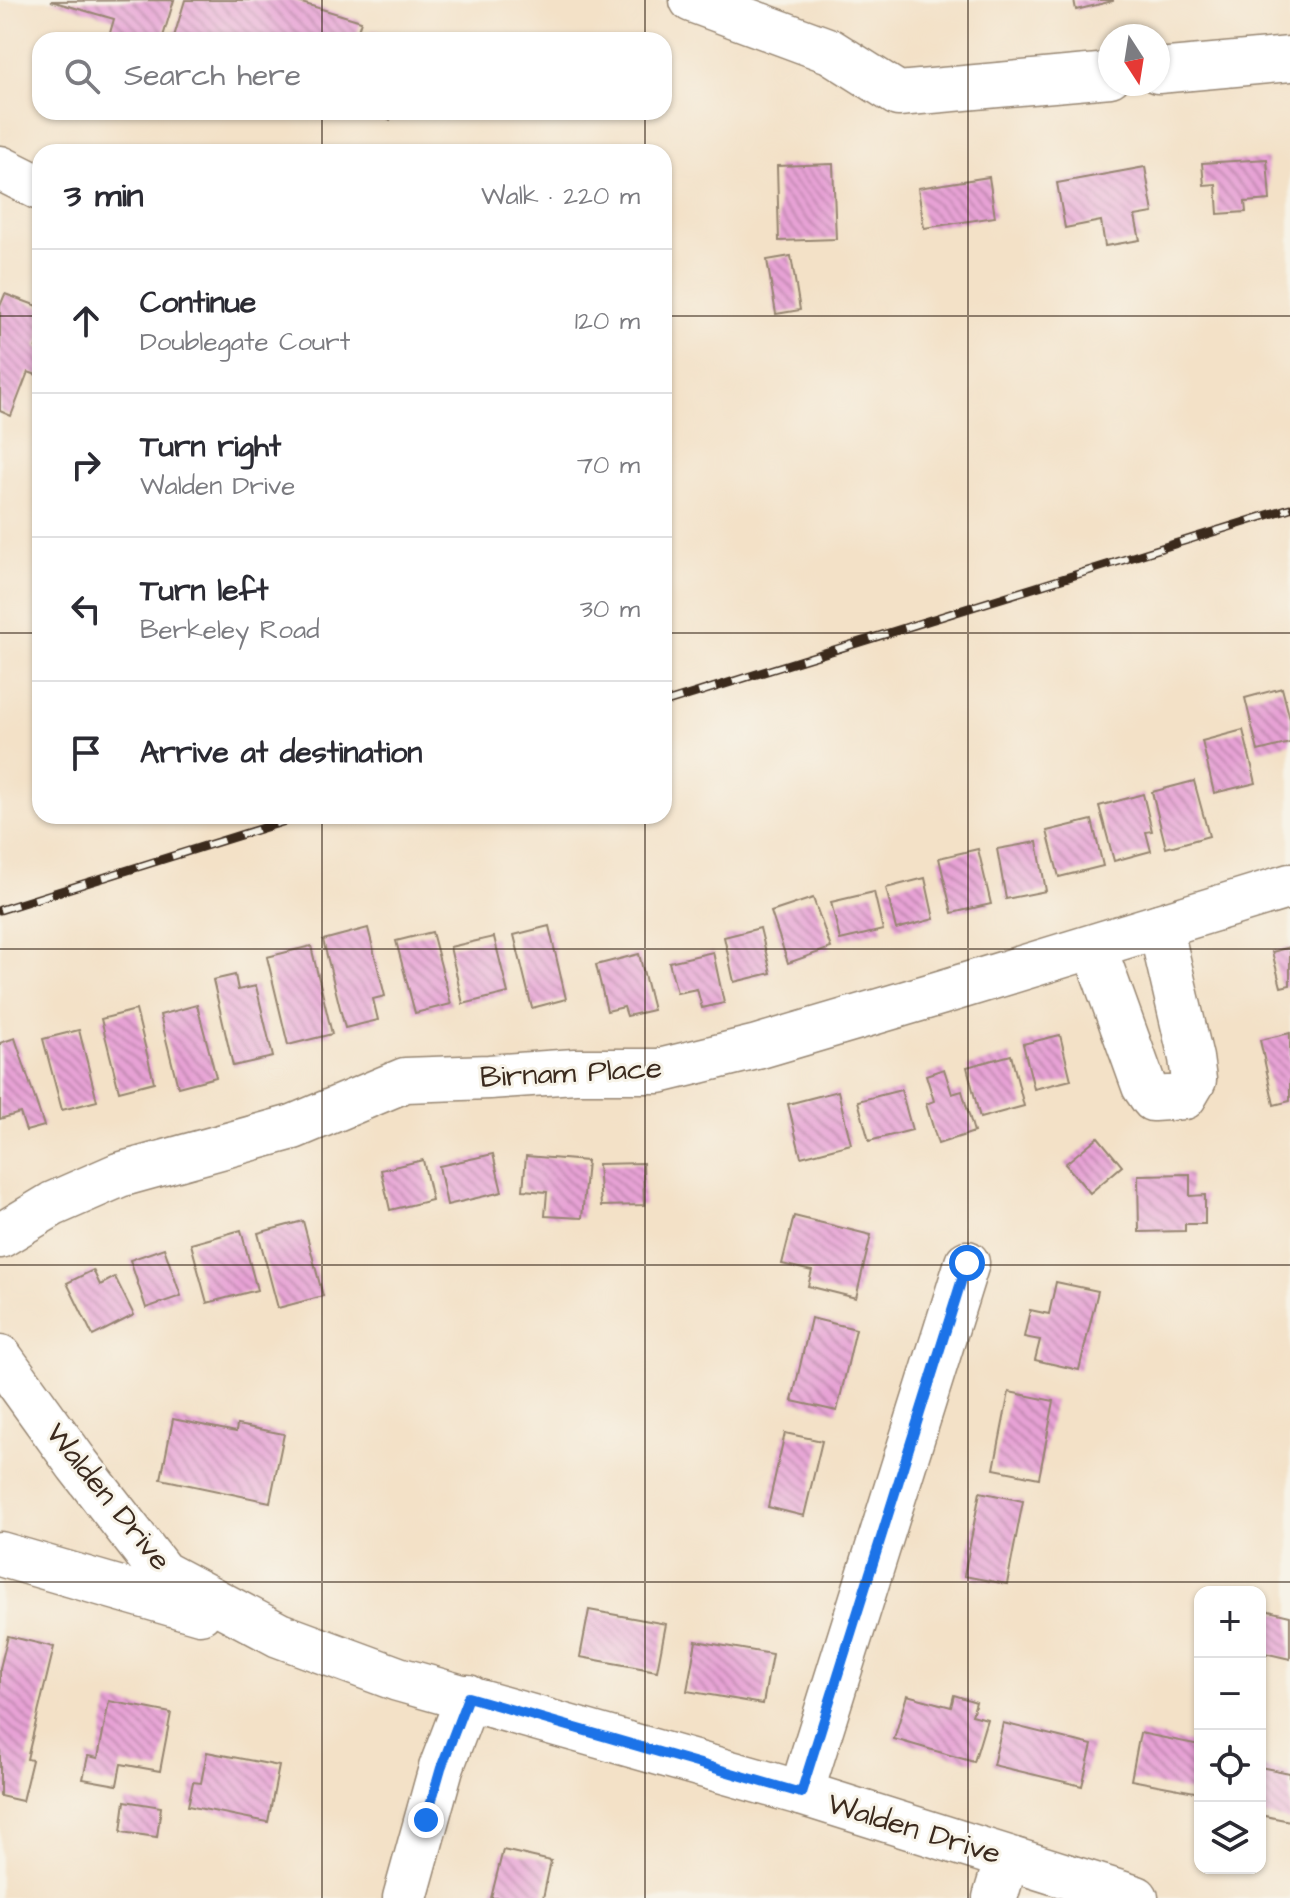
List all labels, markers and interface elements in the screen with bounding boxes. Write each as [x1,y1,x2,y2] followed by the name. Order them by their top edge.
[1098,24,1170,96] north arrow
[32,32,672,120] search box
[60,54,104,98] icon: search
[124,55,301,97] text: Search here
[64,172,144,220] text: 3 min
[481,178,640,214] text: Walk · 220 m
[140,282,256,324] text: Continue
[64,299,108,343] icon: ahead
[575,303,640,339] text: 120 m
[140,324,350,360] text: Doublegate Court
[140,426,281,468] text: Turn right
[64,443,108,487] icon: right
[577,447,640,483] text: 70 m
[140,468,295,504] text: Walden Drive
[140,570,268,612] text: Turn left
[64,587,108,631] icon: left
[580,591,640,627] text: 30 m
[140,612,320,648] text: Berkeley Road
[64,731,108,775] icon: arrive
[140,732,422,774] text: Arrive at destination
[479,1047,663,1099] street label: Birnam Place
[949,1245,985,1281] route start
[35,1414,181,1580] street label: Walden Drive
[1194,1586,1266,1874] map controls
[1194,1586,1266,1658] button: +
[1194,1658,1266,1730] button: −
[1194,1730,1266,1802] button: locate
[822,1783,1006,1875] street label: Walden Drive
[408,1802,444,1838] route end
[1194,1802,1266,1874] button: layers

